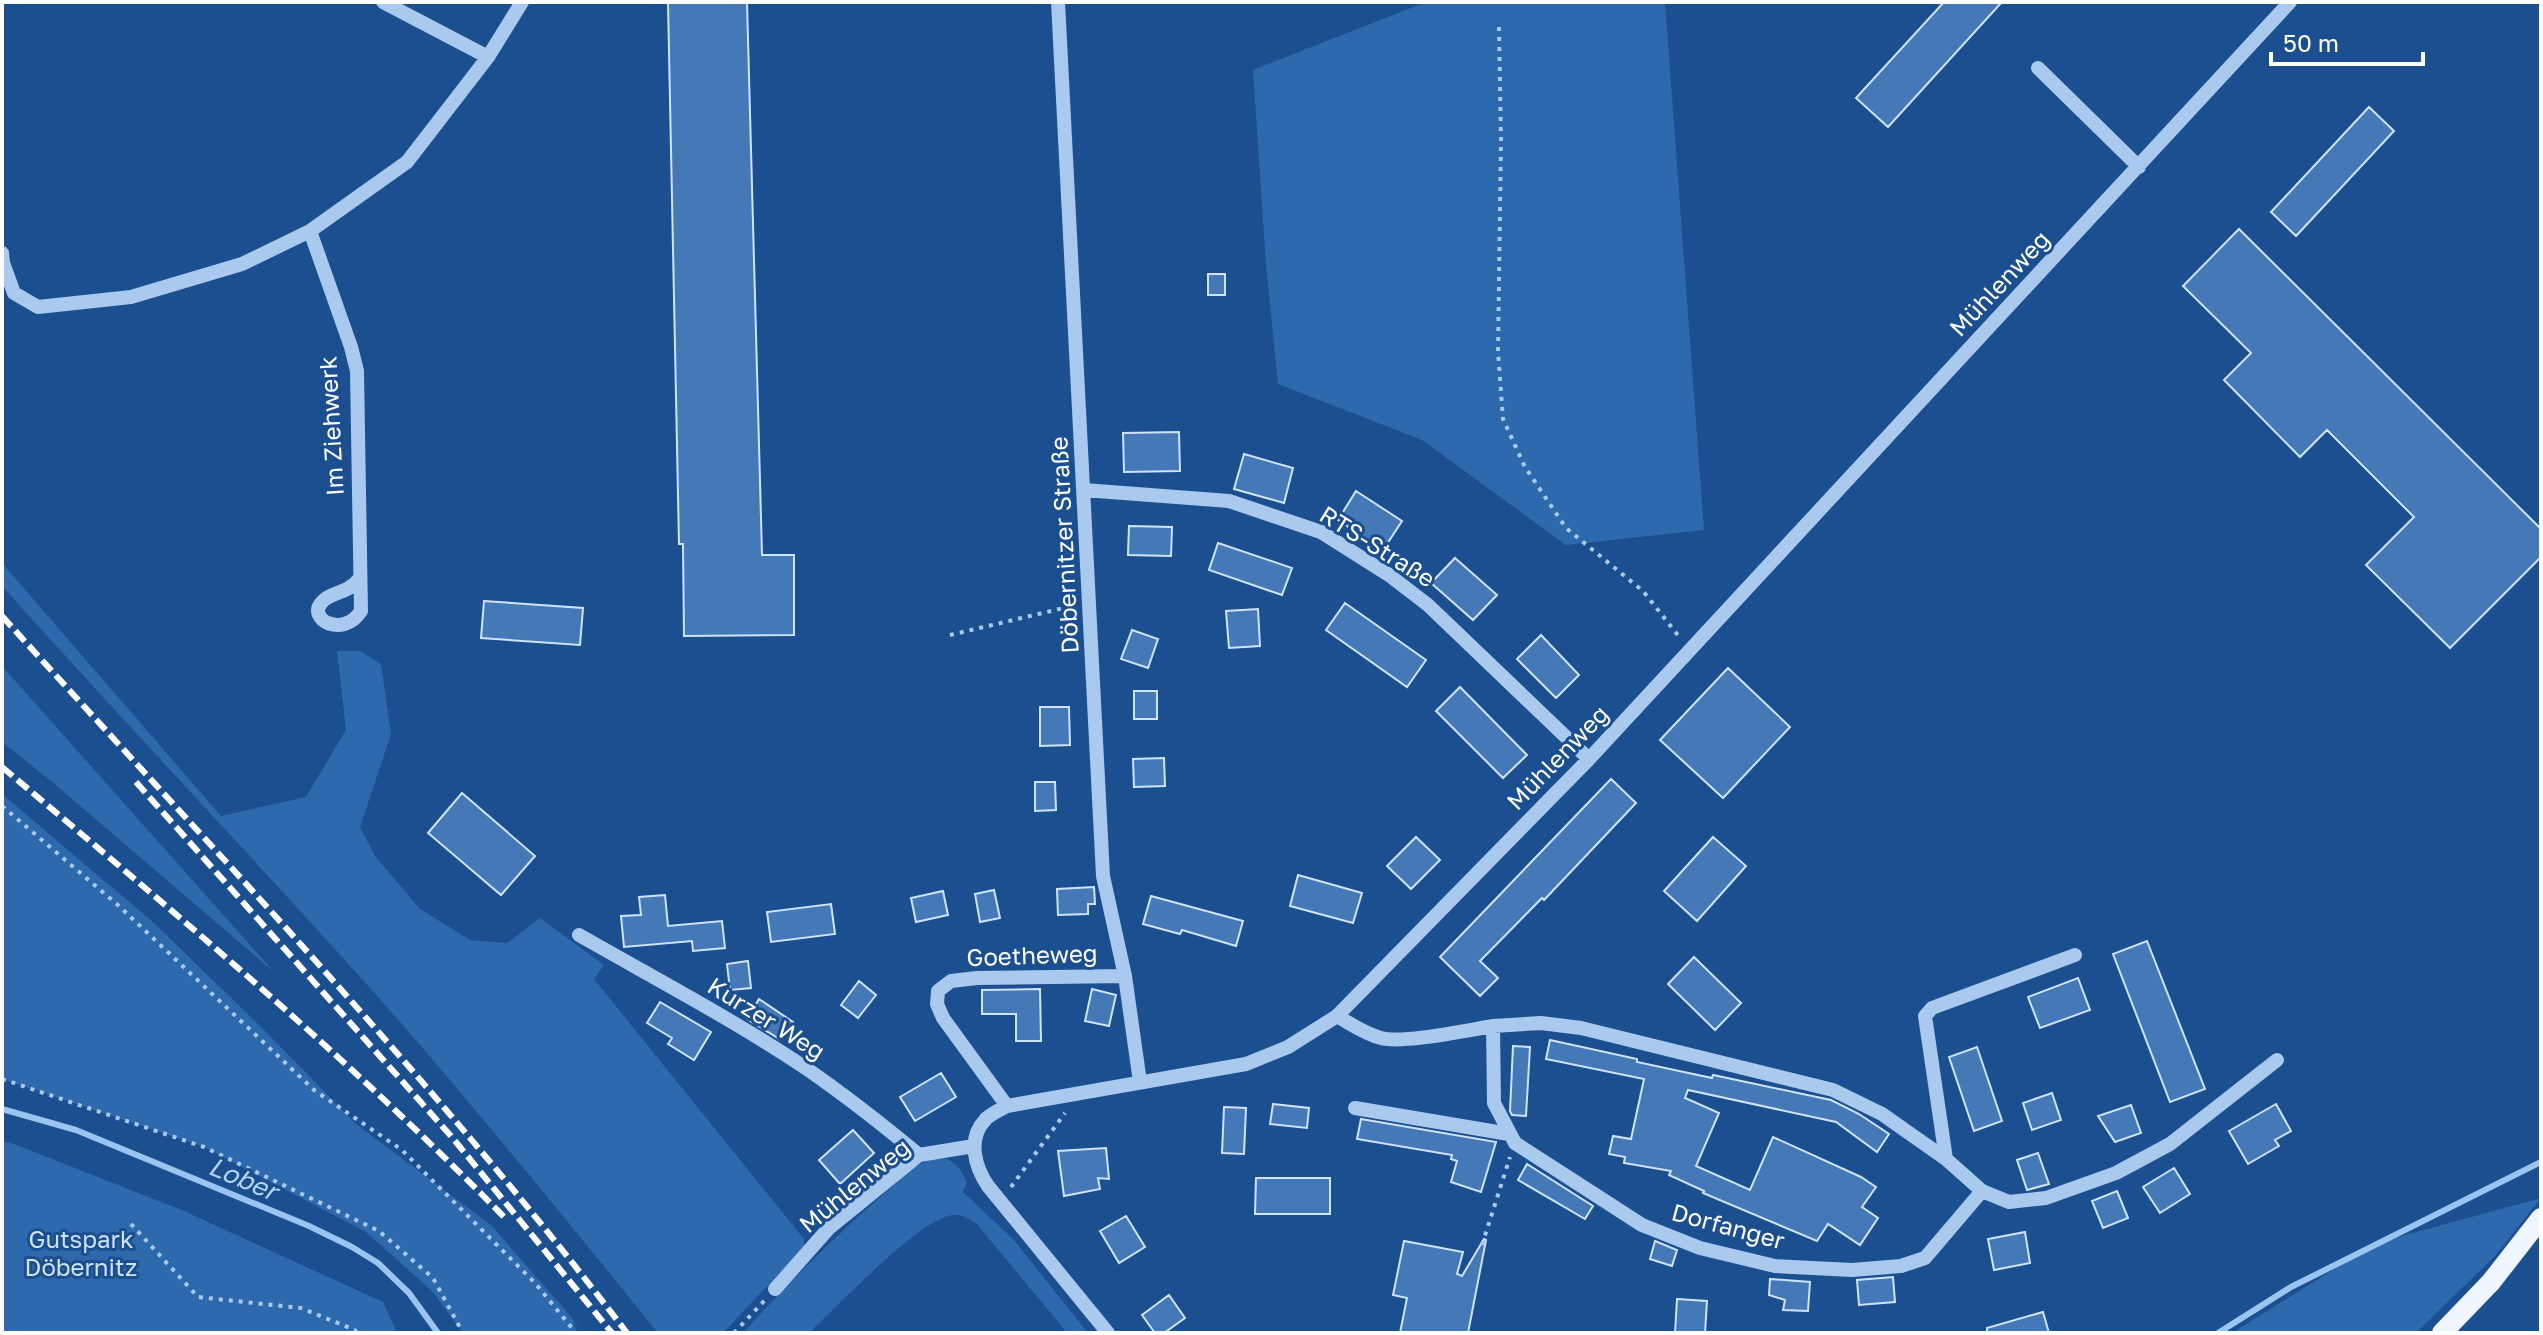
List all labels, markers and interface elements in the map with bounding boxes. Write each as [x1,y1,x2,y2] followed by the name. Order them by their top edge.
[2271,16,2423,66] scale bar
[2283,28,2339,57] text: 50 m
[1943,224,2055,342] street label: Mühlenweg
[312,355,349,497] street label: Im Ziehwerk
[1043,436,1084,654] street label: Döbernitzer Straße
[1315,499,1441,593] street label: RTS-Straße
[1500,699,1614,815] street label: Mühlenweg
[966,938,1098,971] street label: Goetheweg
[703,970,831,1065] street label: Kurzer Weg
[793,1131,915,1238] street label: Mühlenweg
[204,1150,286,1208] water label: Lober
[1669,1197,1788,1255] street label: Dorfanger
[25,1224,137,1281] park label: Gutspark Döbernitz

